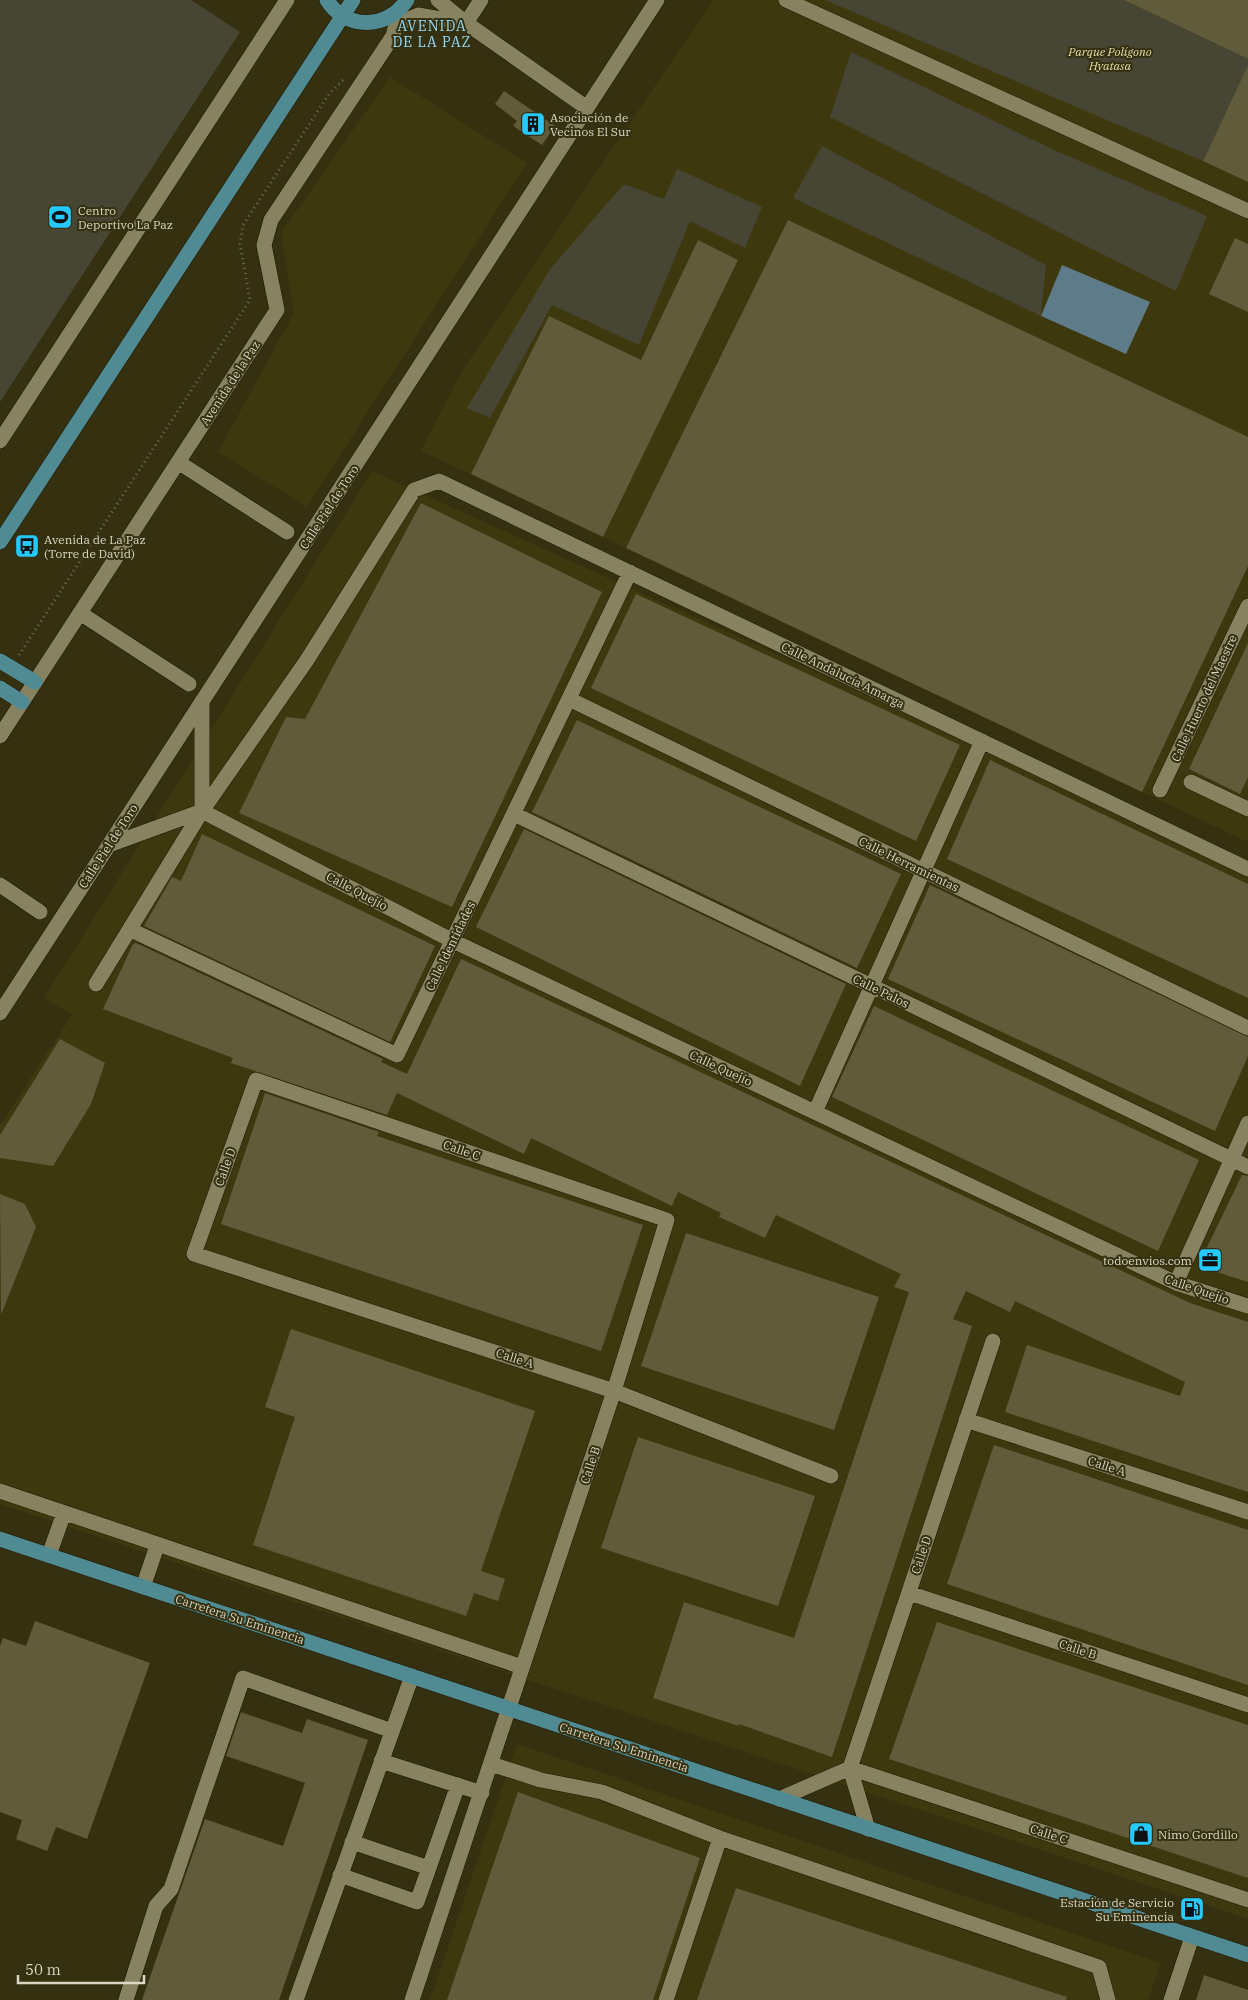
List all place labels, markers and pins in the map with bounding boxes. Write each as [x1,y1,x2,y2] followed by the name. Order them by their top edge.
[550,110,631,139] place label: Asociación de Vecinos El Sur
[520,111,546,137] building icon: Asociación de Vecinos El Sur
[78,203,173,232] place label: Centro Deportivo La Paz
[47,204,73,230] sports icon: Centro Deportivo La Paz
[44,532,146,561] place label: Avenida de La Paz (Torre de David)
[14,533,40,559] bus stop icon: Avenida de La Paz (Torre de David)
[1197,1247,1223,1273] office icon: todoenvios.com
[1103,1253,1193,1268] place label: todoenvios.com
[1128,1821,1154,1847] shop icon: Nimo Gordillo
[1158,1827,1238,1842] place label: Nimo Gordillo
[1060,1895,1174,1924] place label: Estación de Servicio Su Eminencia
[1179,1896,1205,1922] fuel station icon: Estación de Servicio Su Eminencia

